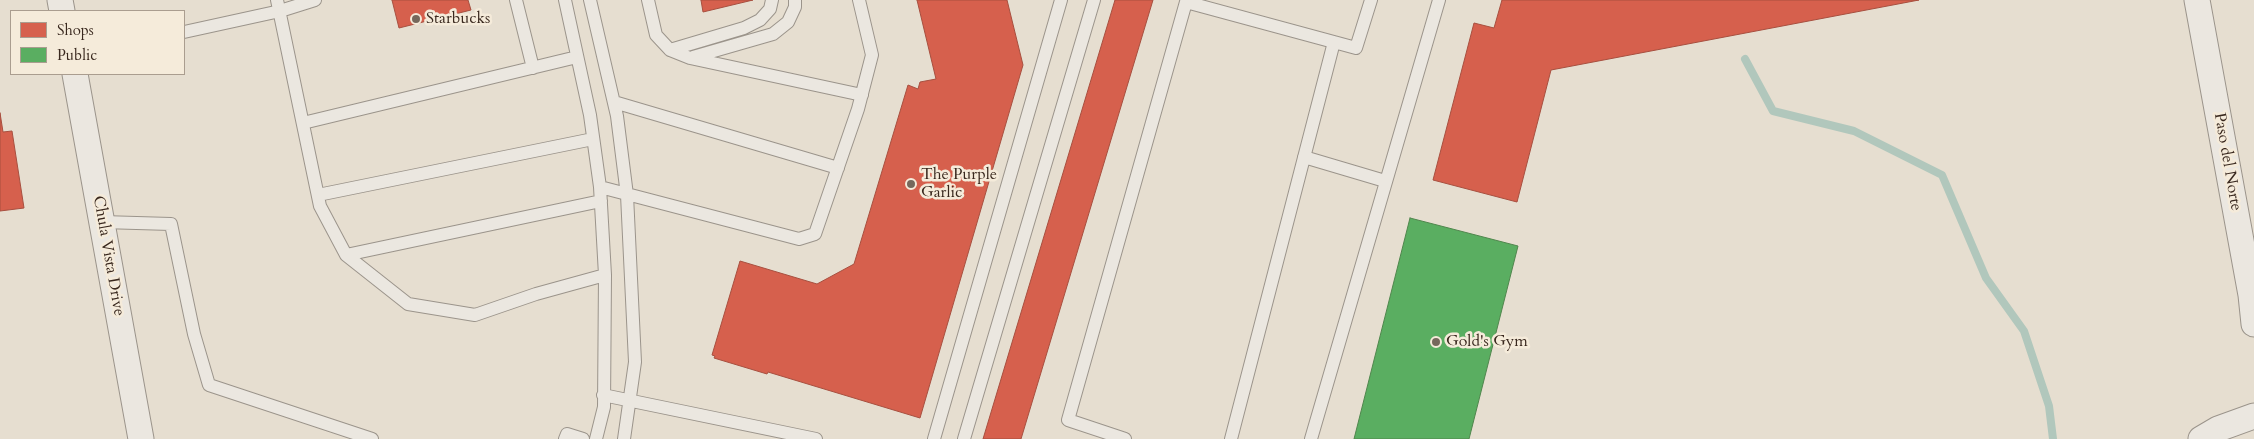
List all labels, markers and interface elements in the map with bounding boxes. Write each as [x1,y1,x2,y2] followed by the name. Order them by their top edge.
[426,9,490,29] place label: Starbucks
[10,10,185,75] legend
[410,13,422,25] marker: Starbucks
[57,20,94,40] text: Shops
[57,45,97,65] text: Public
[2209,111,2245,213] street label: Paso del Norte
[921,165,997,203] place label: The Purple Garlic
[905,178,917,190] marker: The Purple Garlic
[88,194,128,318] street label: Chula Vista Drive
[1446,332,1528,352] place label: Gold's Gym
[1430,336,1442,348] marker: Gold's Gym

